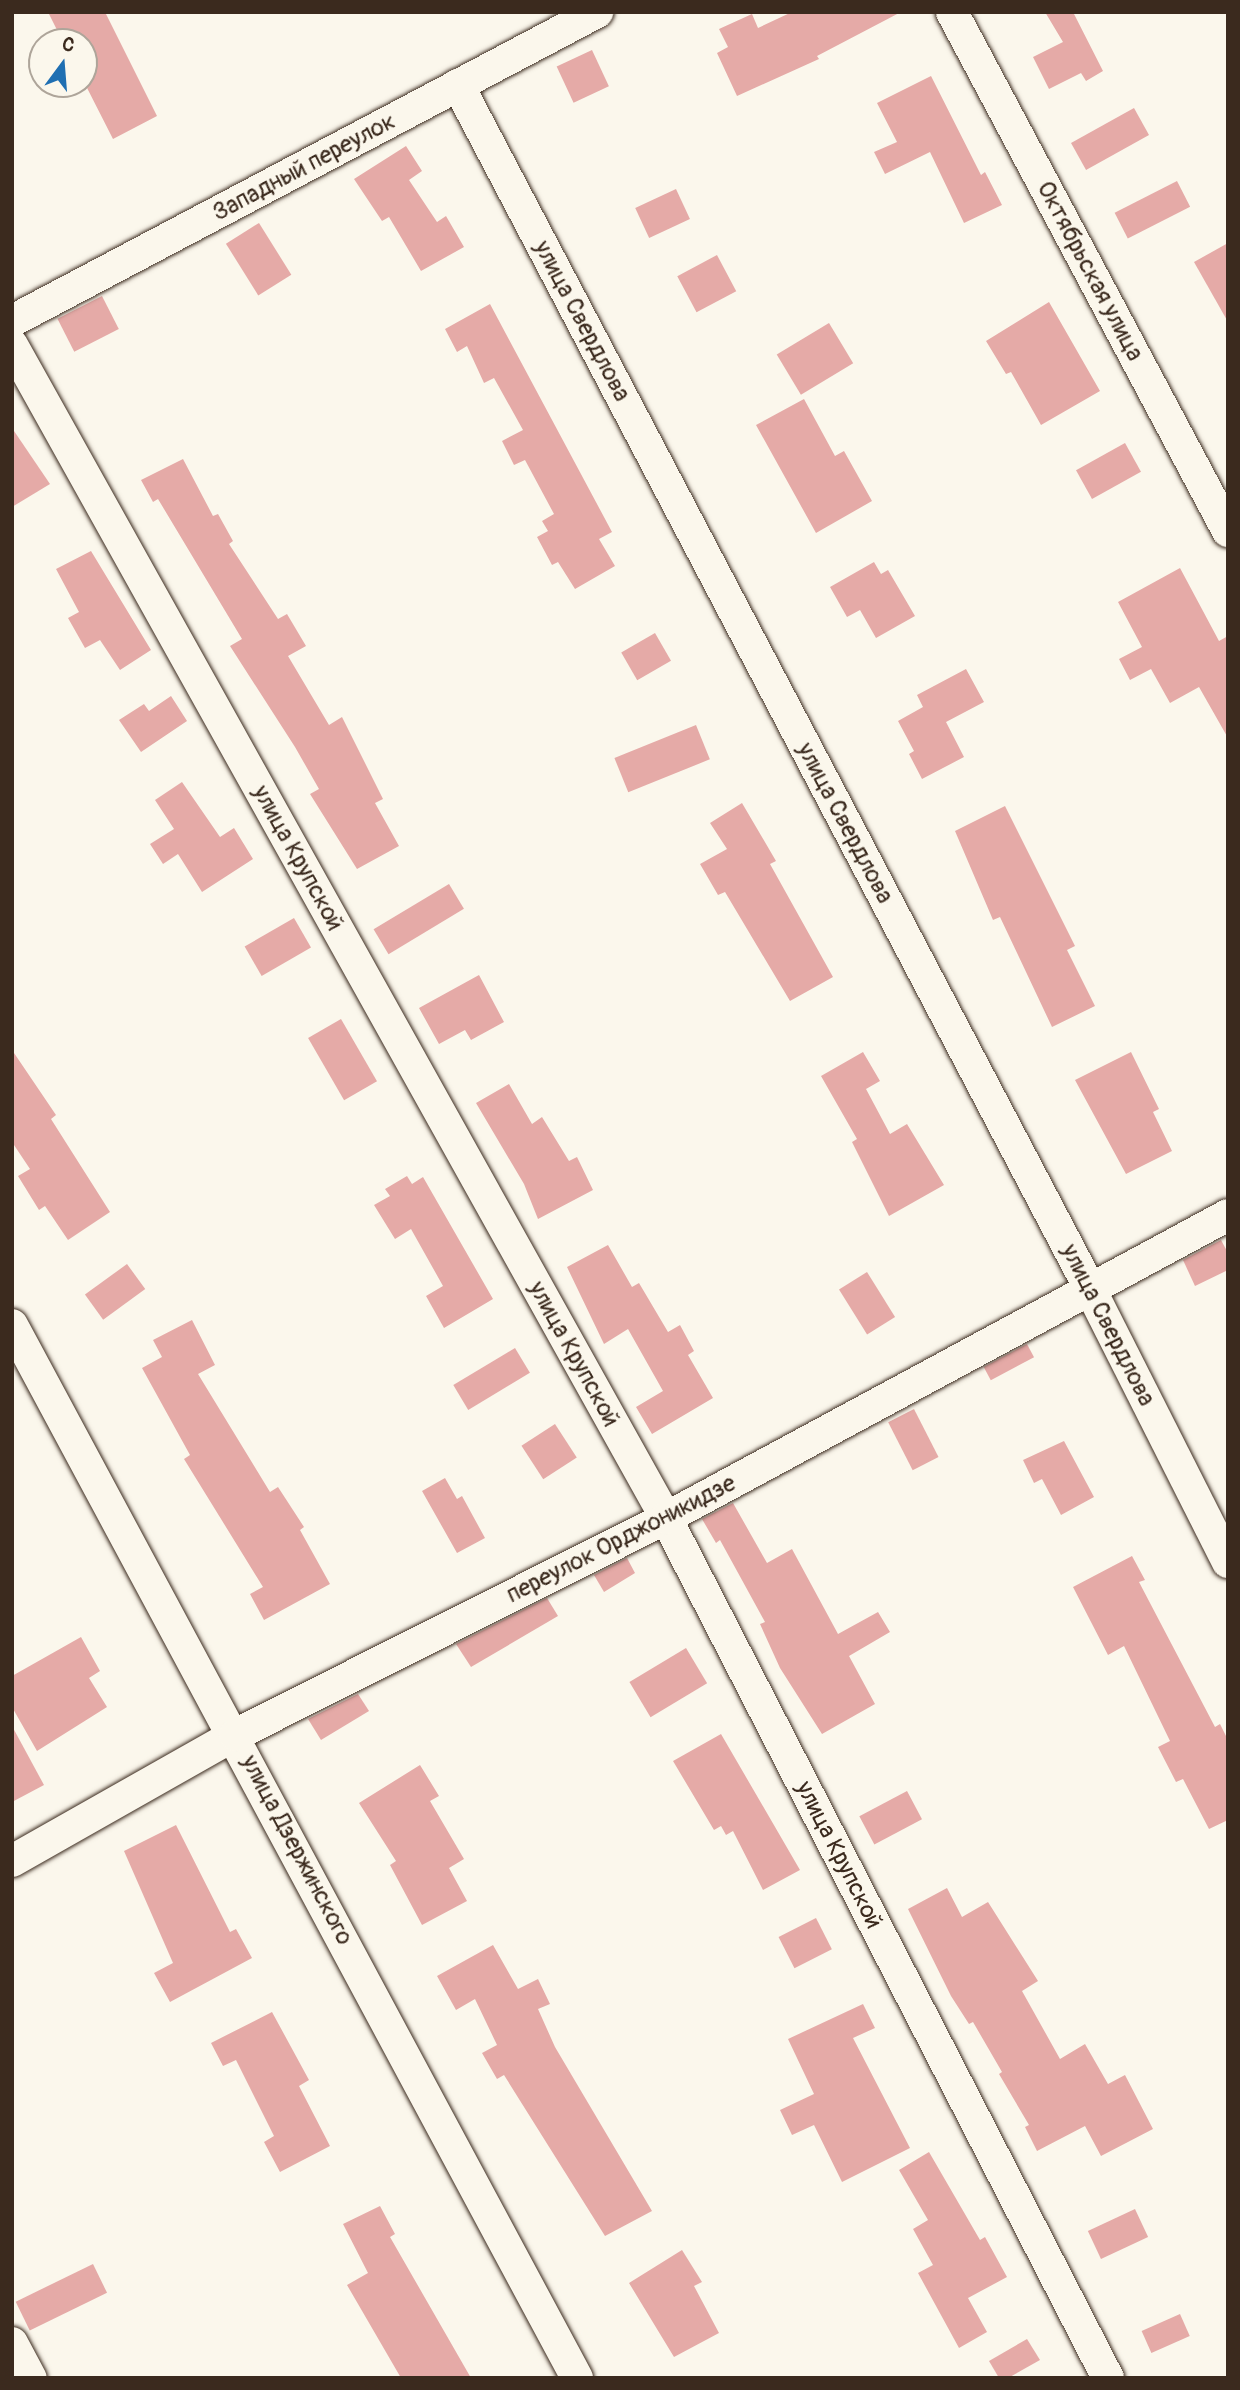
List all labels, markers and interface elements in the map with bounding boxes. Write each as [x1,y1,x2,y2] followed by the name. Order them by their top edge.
[28,28,98,98] north arrow
[59,32,77,58] text: С
[208,107,400,227] street label: Западный переулок
[1031,176,1149,366] street label: Октябрьская улица
[528,236,636,406] street label: улица Свердлова
[791,738,899,908] street label: улица Свердлова
[246,780,350,936] street label: улица Крупской
[1055,1239,1161,1411] street label: улица Свердлова
[522,1276,626,1432] street label: улица Крупской
[502,1469,740,1609] street label: переулок Орджоникидзе
[235,1750,359,1950] street label: улица Дзержинского
[789,1776,889,1934] street label: улица Крупской

